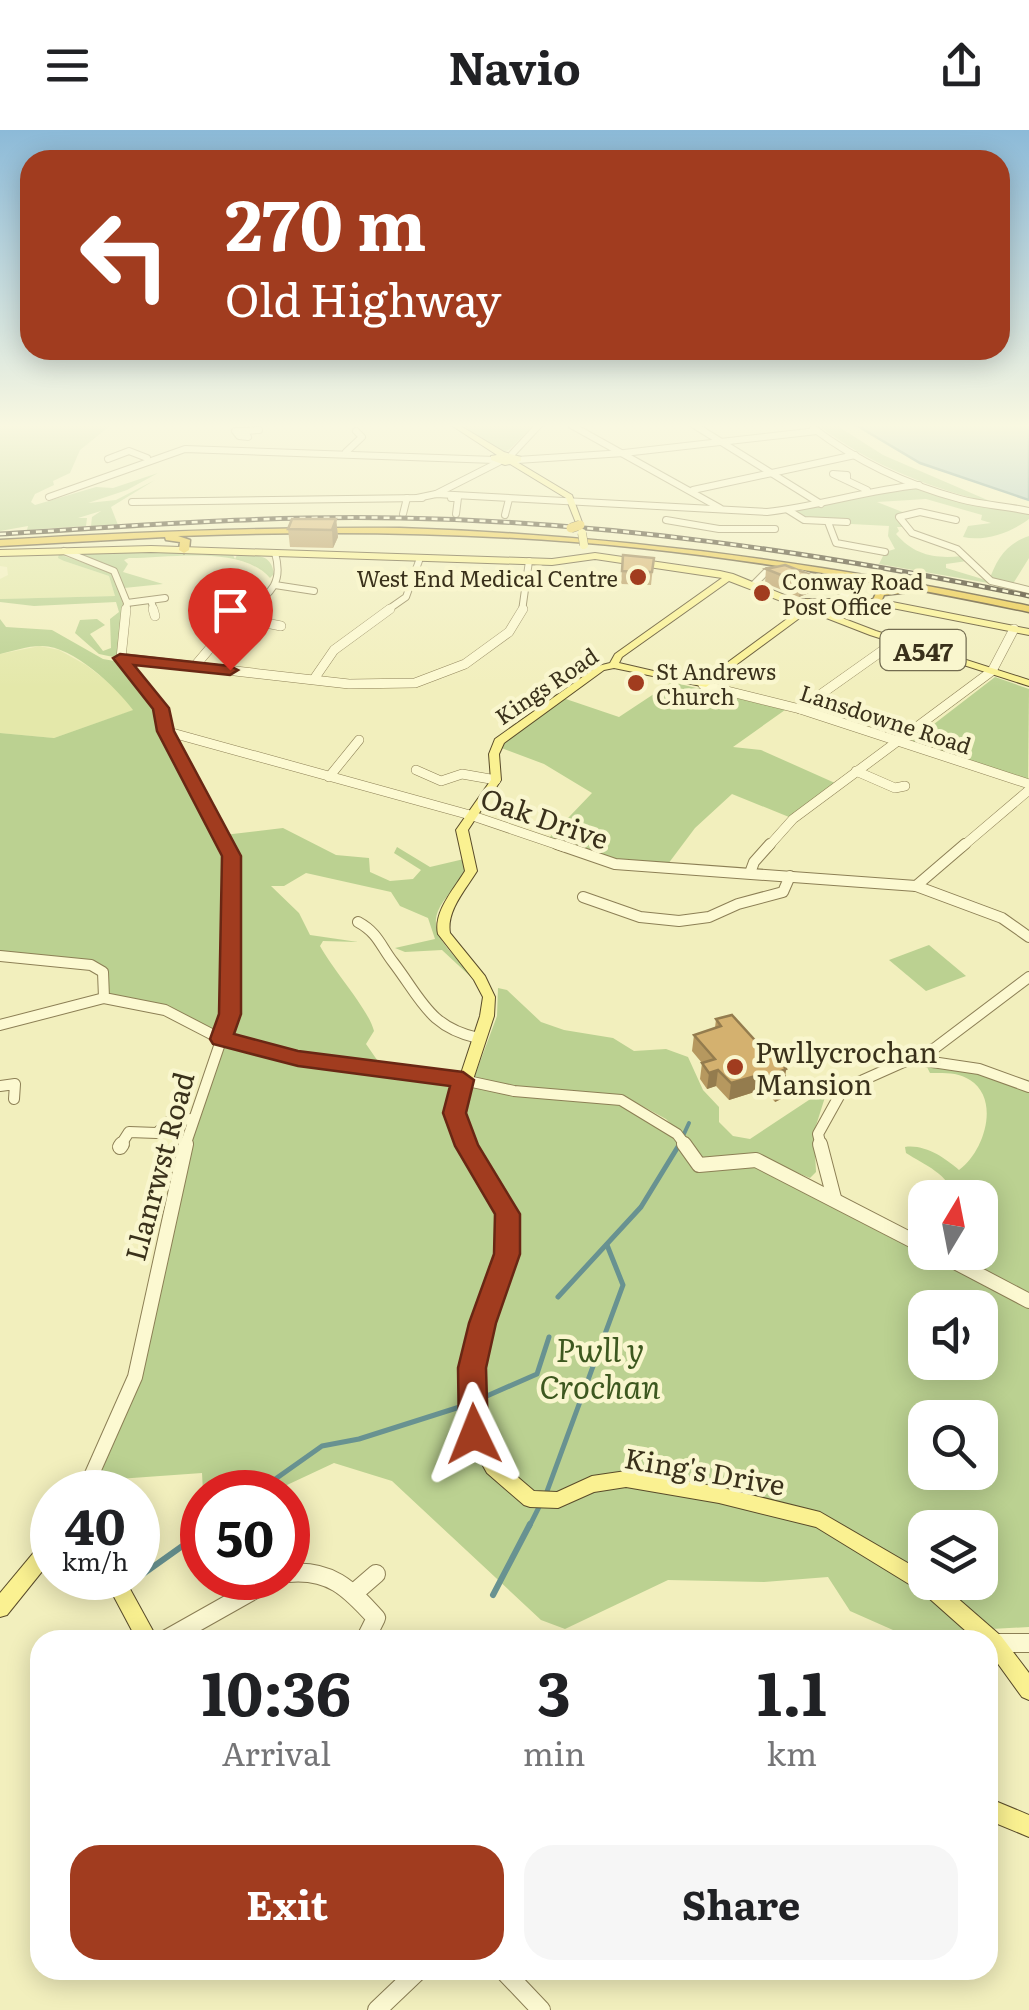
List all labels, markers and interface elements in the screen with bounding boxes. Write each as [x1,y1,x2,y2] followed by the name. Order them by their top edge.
[448,32,581,99] text: Navio
[40,38,95,93] icon: menu
[934,38,989,93] icon: share
[225,169,427,273] text: 270 m
[60,190,190,320] icon: left
[225,264,501,331] text: Old Highway
[357,561,618,594] place label: West End Medical Centre
[782,564,924,622] place label: Conway Road Post Office
[627,566,649,588] marker: West End Medical Centre
[188,568,273,671] pin
[751,582,773,604] marker: Conway Road Post Office
[203,583,258,638] icon: arrive
[880,630,966,670] road number: A547
[488,638,604,732] street label: Kings Road
[656,654,776,712] place label: St Andrews Church
[625,672,647,694] marker: St Andrews Church
[796,675,976,761] street label: Lansdowne Road
[475,776,615,858] street label: Oak Drive
[755,1030,938,1104] place label: Pwllycrochan Mansion
[724,1056,746,1078] marker: Pwllycrochan Mansion
[113,1067,203,1265] street label: Llanrwst Road
[908,1180,998,1270] north arrow
[908,1180,998,1600] map controls
[908,1290,998,1380] button: sound
[539,1324,661,1409] park label: Pwll y Crochan
[422,1382,526,1486] position arrow
[908,1400,998,1490] button: search
[622,1435,788,1505] street label: King's Drive
[180,1470,310,1600] speed limit sign: 50
[65,1486,125,1560] text: 40
[908,1510,998,1600] button: layers
[62,1542,128,1579] text: km/h
[202,1645,351,1734] text: 10:36
[537,1645,571,1734] text: 3
[757,1645,826,1734] text: 1.1
[222,1728,331,1776] text: Arrival
[523,1728,586,1776] text: min
[767,1728,817,1776] text: km
[70,1845,504,1960] button: Exit
[524,1845,958,1960] button: Share

